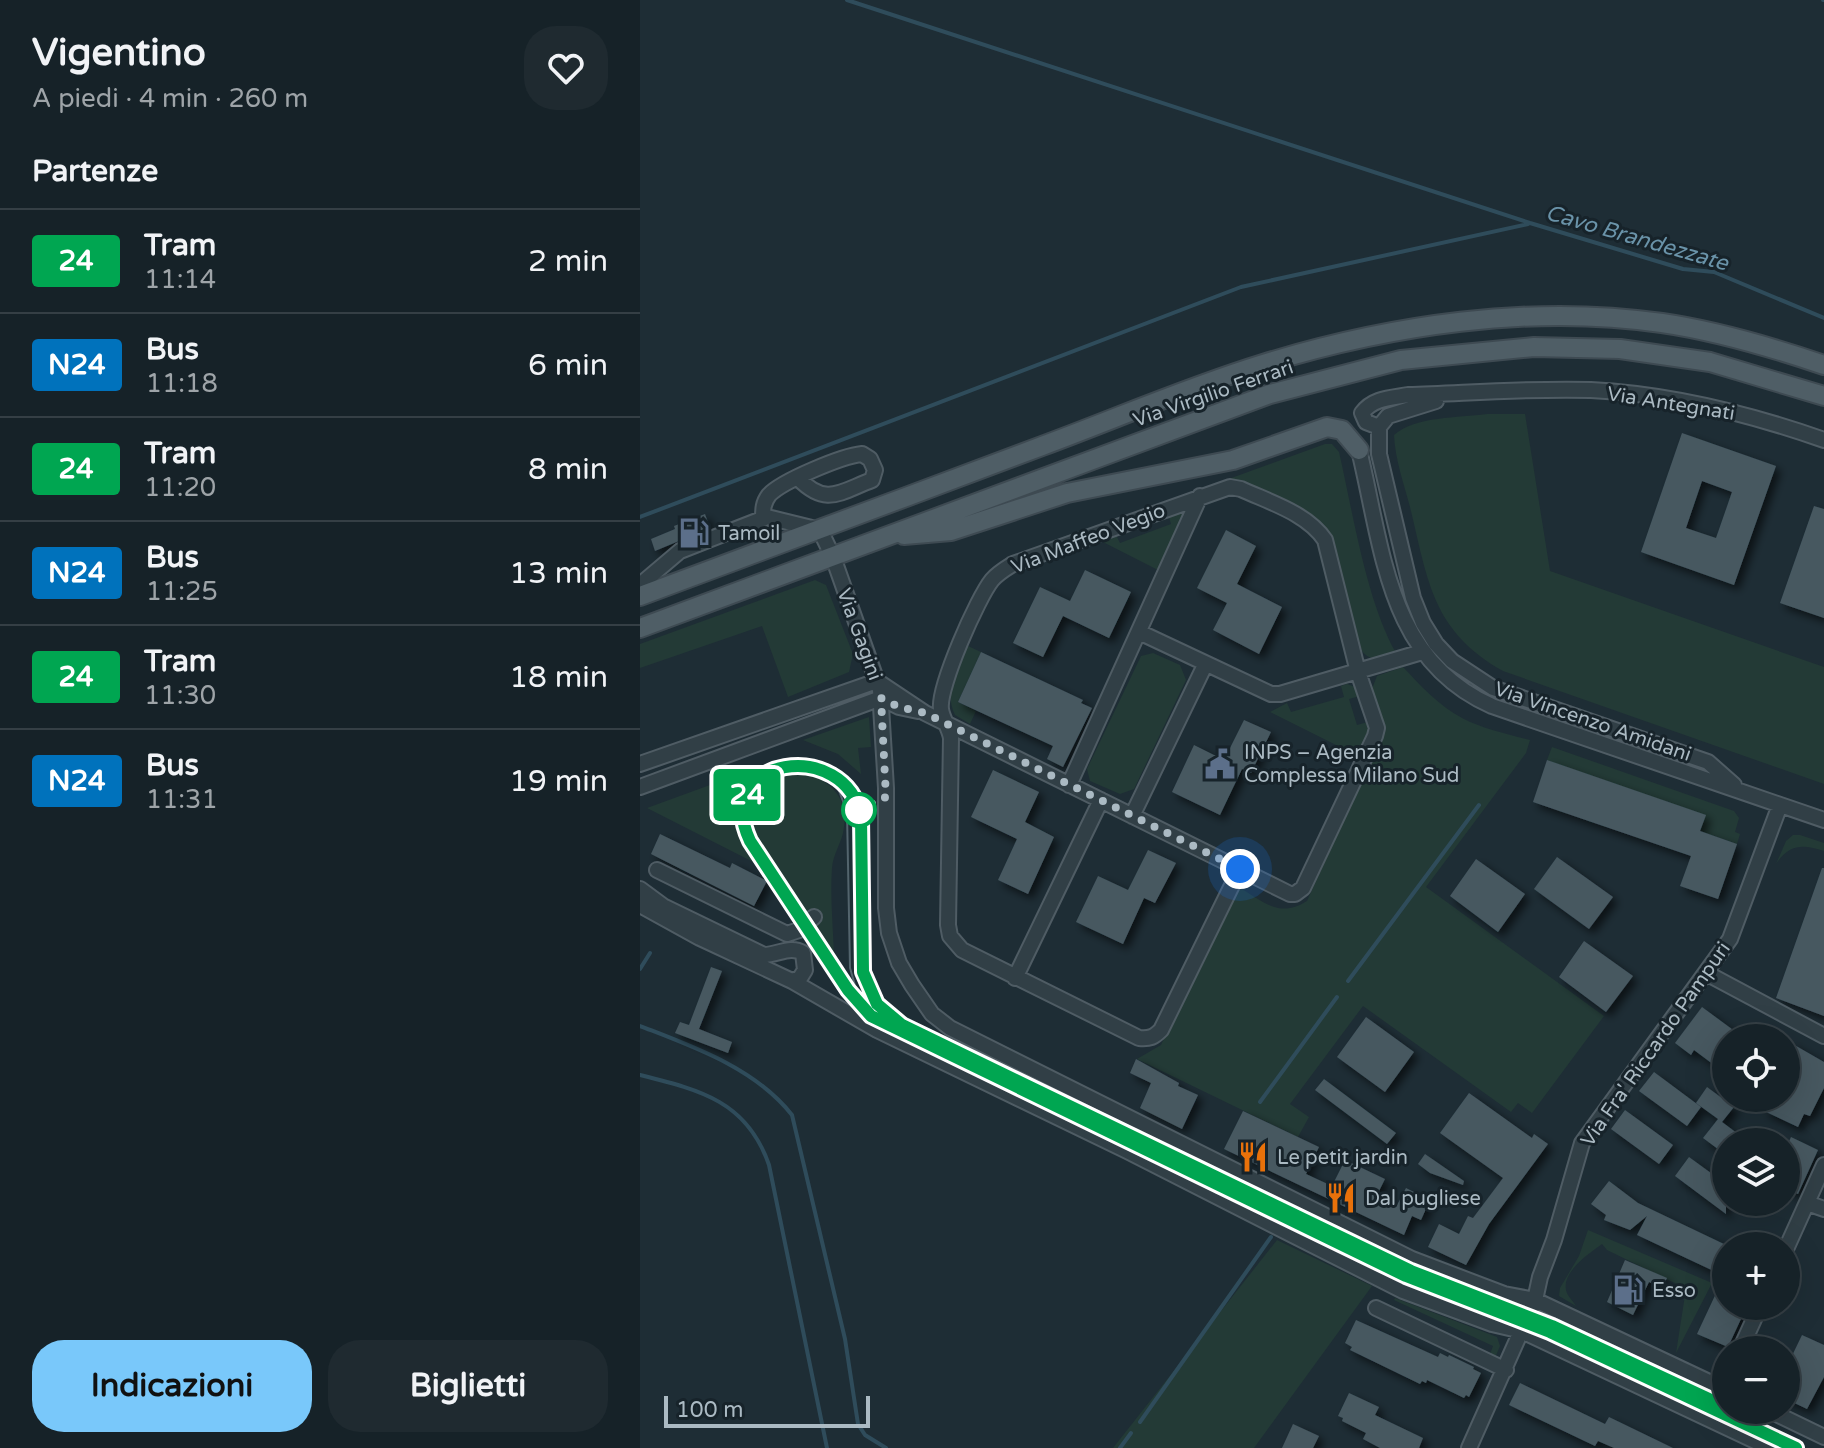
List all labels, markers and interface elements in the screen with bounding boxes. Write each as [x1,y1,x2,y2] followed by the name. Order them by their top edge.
[524,26,608,110] button: heart
[32,30,206,76] text: Vigentino
[32,83,308,114] text: A piedi · 4 min · 260 m
[32,153,158,190] text: Partenze
[1543,200,1732,277] water label: Cavo Brandezzate
[144,227,216,264] text: Tram
[528,243,608,280] text: 2 min
[58,244,94,278] text: 24
[144,264,216,295] text: 11:14
[146,331,199,368] text: Bus
[528,347,608,384] text: 6 min
[48,348,106,382] text: N24
[1130,355,1297,433] street label: Via Virgilio Ferrari
[146,368,218,399] text: 11:18
[1605,382,1736,426] street label: Via Antegnati
[144,435,216,472] text: Tram
[528,451,608,488] text: 8 min
[58,452,94,486] text: 24
[144,472,216,503] text: 11:20
[1008,499,1169,579] street label: Via Maffeo Vegio
[677,516,711,550] fuel station icon: Tamoil
[718,522,780,546] place label: Tamoil
[146,539,199,576] text: Bus
[509,555,608,592] text: 13 min
[48,556,106,590] text: N24
[146,576,218,607] text: 11:25
[831,585,887,684] street label: Via Gagini
[144,643,216,680] text: Tram
[509,659,608,696] text: 18 min
[58,660,94,694] text: 24
[1491,677,1694,767] street label: Via Vincenzo Amidani
[144,680,216,711] text: 11:30
[1244,741,1459,788] place label: INPS – Agenzia Complessa Milano Sud
[146,747,199,784] text: Bus
[1203,747,1237,781] public building icon: INPS – Agenzia Complessa Milano Sud
[509,763,608,800] text: 19 min
[48,764,106,798] text: N24
[711,769,783,821] line badge: 24
[729,778,765,812] text: 24
[146,784,218,815] text: 11:31
[842,793,876,827] unlabelled marker
[1220,849,1260,889] your location
[1576,938,1736,1152] street label: Via Fra' Riccardo Pampuri
[1712,1024,1800,1424] map controls
[1712,1024,1800,1112] button: locate
[1712,1128,1800,1216] button: layers
[1236,1140,1270,1174] restaurant icon: Le petit jardin
[1277,1146,1408,1170] place label: Le petit jardin
[1324,1181,1358,1215] restaurant icon: Dal pugliese
[1365,1187,1481,1211] place label: Dal pugliese
[1712,1232,1800,1320] button: +
[1611,1273,1645,1307] fuel station icon: Esso
[1652,1279,1696,1303] place label: Esso
[1712,1336,1800,1424] button: −
[32,1340,312,1432] button: Indicazioni
[328,1340,608,1432] button: Biglietti
[664,1392,870,1428] scale bar
[676,1397,743,1423] text: 100 m

